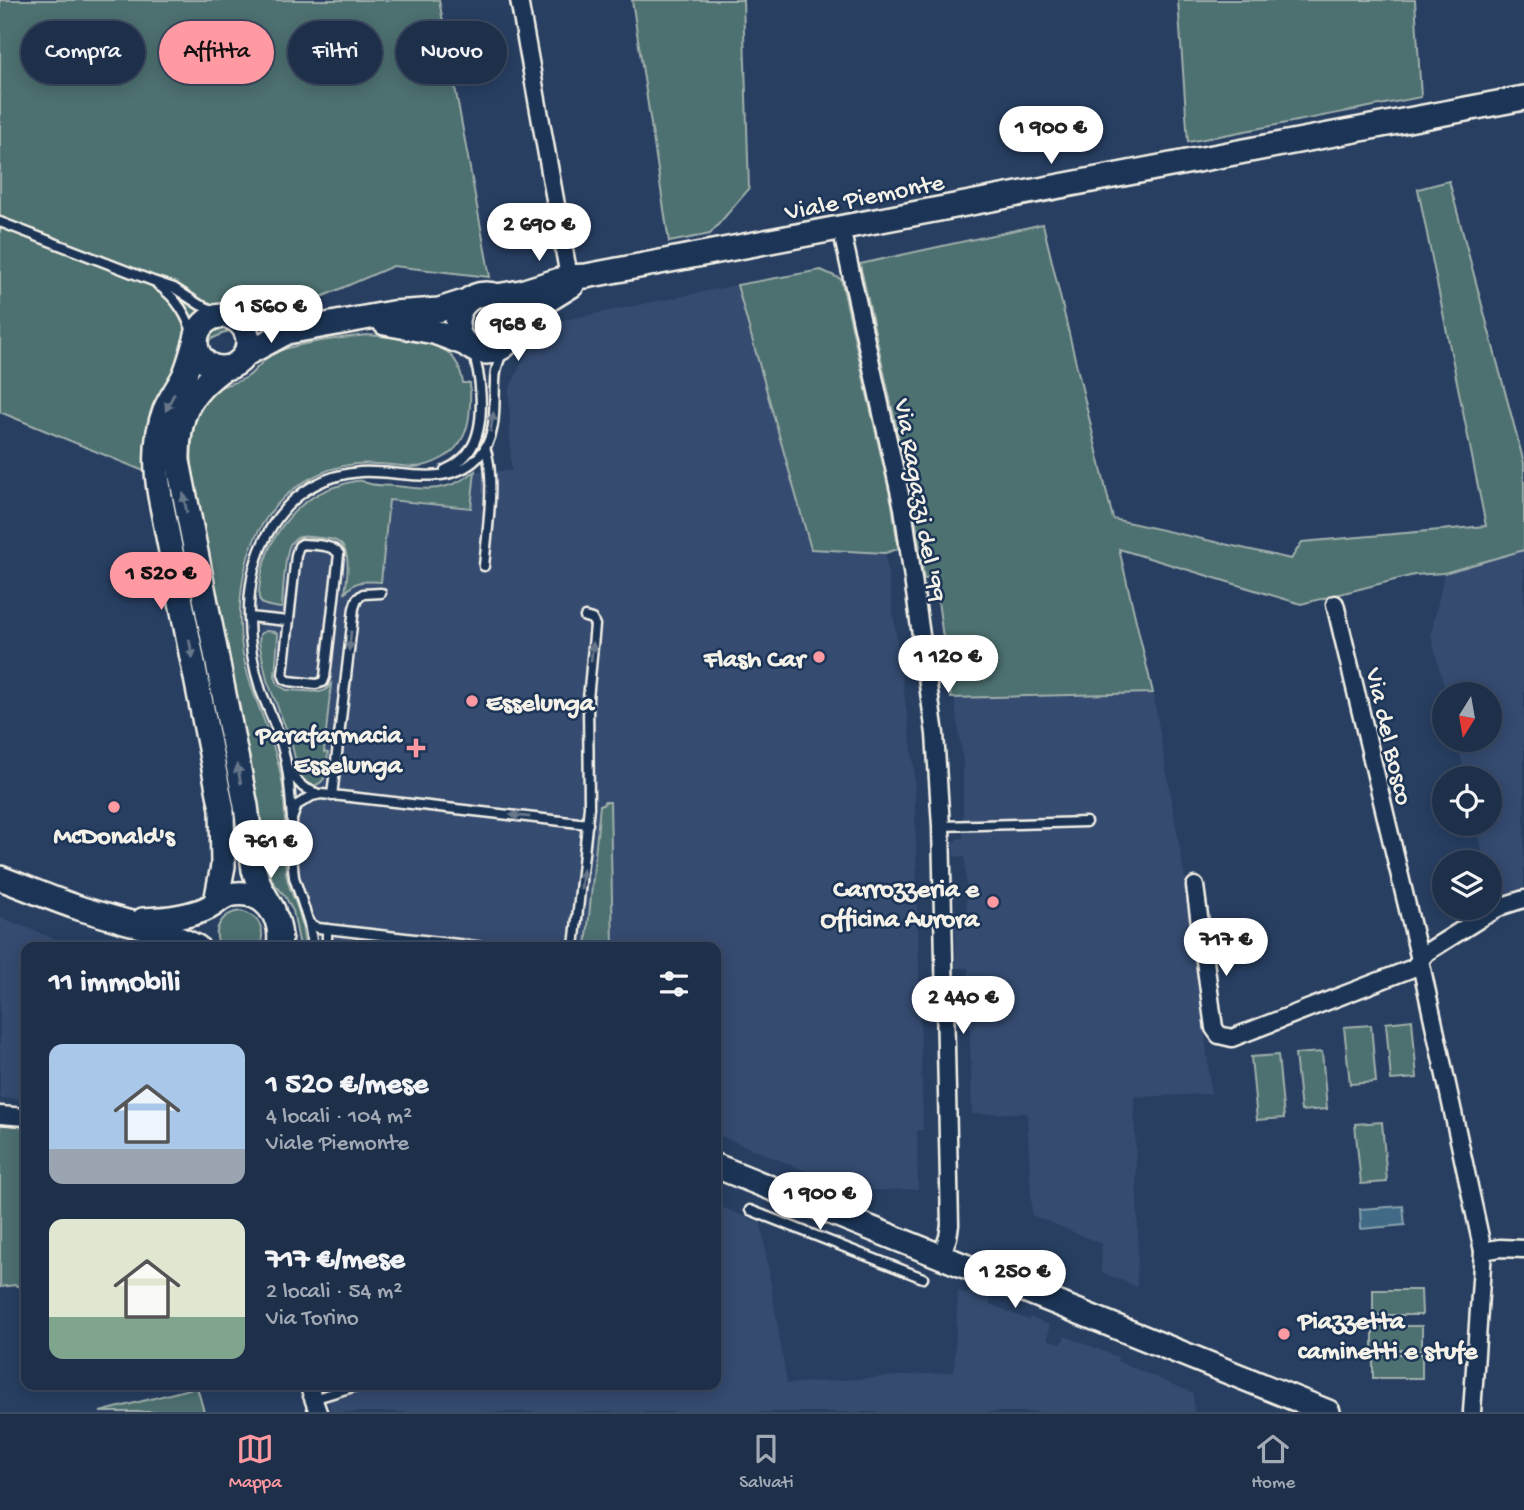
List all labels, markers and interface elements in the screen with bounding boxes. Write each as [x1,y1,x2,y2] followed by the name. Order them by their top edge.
[21,21,145,84] chip: Compra
[159,21,274,84] chip: Affitta
[288,21,382,84] chip: Filtri
[396,21,507,84] chip: Nuovo
[986,106,1116,166] pin: 1 900 €
[1015,115,1087,142] text: 1 900 €
[782,169,948,230] street label: Viale Piemonte
[474,204,604,263] pin: 2 690 €
[503,212,575,239] text: 2 690 €
[206,286,336,345] pin: 1 560 €
[236,294,306,321] text: 1 560 €
[469,304,567,363] pin: 968 €
[491,312,545,339] text: 968 €
[164,392,175,412] one-way arrow
[884,396,951,605] street label: Via Ragazzi del '99
[487,411,498,433] one-way arrow
[179,492,190,514] one-way arrow
[96,552,226,612] pin: 1 520 €
[126,561,196,588] text: 1 520 €
[345,630,356,652] one-way arrow
[883,636,1013,695] pin: 1 120 €
[185,638,196,660] one-way arrow
[587,641,598,663] one-way arrow
[914,644,982,671] text: 1 120 €
[703,646,808,677] place label: Flash Car
[811,649,827,665] marker: Flash Car
[1356,664,1417,809] street label: Via del Bosco
[1432,682,1502,752] north arrow
[1432,682,1502,920] map controls
[486,690,596,721] place label: Esselunga
[464,693,480,709] marker: Esselunga
[254,722,404,783] place label: Parafarmacia Esselunga
[408,740,424,756] marker: Parafarmacia Esselunga
[234,763,245,785] one-way arrow
[1432,766,1502,836] button: locate
[106,799,122,815] marker: McDonald's
[509,811,531,822] one-way arrow
[222,820,320,880] pin: 761 €
[53,823,176,854] place label: McDonald's
[245,829,297,856] text: 761 €
[1432,850,1502,920] button: layers
[576,868,587,890] one-way arrow
[820,876,981,937] place label: Carrozzeria e Officina Aurora
[985,894,1001,910] marker: Carrozzeria e Officina Aurora
[1177,918,1275,978] pin: 717 €
[1200,927,1252,954] text: 717 €
[655,965,693,1003] icon: filters
[49,967,180,1002] text: 11 immobili
[898,976,1028,1036] pin: 2 440 €
[928,985,998,1012] text: 2 440 €
[266,1069,428,1104] text: 1 520 €/mese
[105,1072,189,1156] icon: home
[266,1104,412,1131] text: 4 locali · 104 m²
[266,1131,409,1158] text: Viale Piemonte
[755,1172,885,1232] pin: 1 900 €
[784,1181,856,1208] text: 1 900 €
[266,1244,405,1279] text: 717 €/mese
[105,1247,189,1331] icon: home
[950,1250,1080,1310] pin: 1 250 €
[980,1259,1050,1286] text: 1 250 €
[266,1279,402,1306] text: 2 locali · 54 m²
[266,1306,359,1333] text: Via Torino
[1296,1308,1479,1369] place label: Piazzetta caminetti e stufe
[1276,1326,1292,1342] marker: Piazzetta caminetti e stufe
[229,1430,282,1495] tab: Mappa
[739,1430,794,1495] tab: Salvati
[1251,1430,1295,1495] tab: Home

